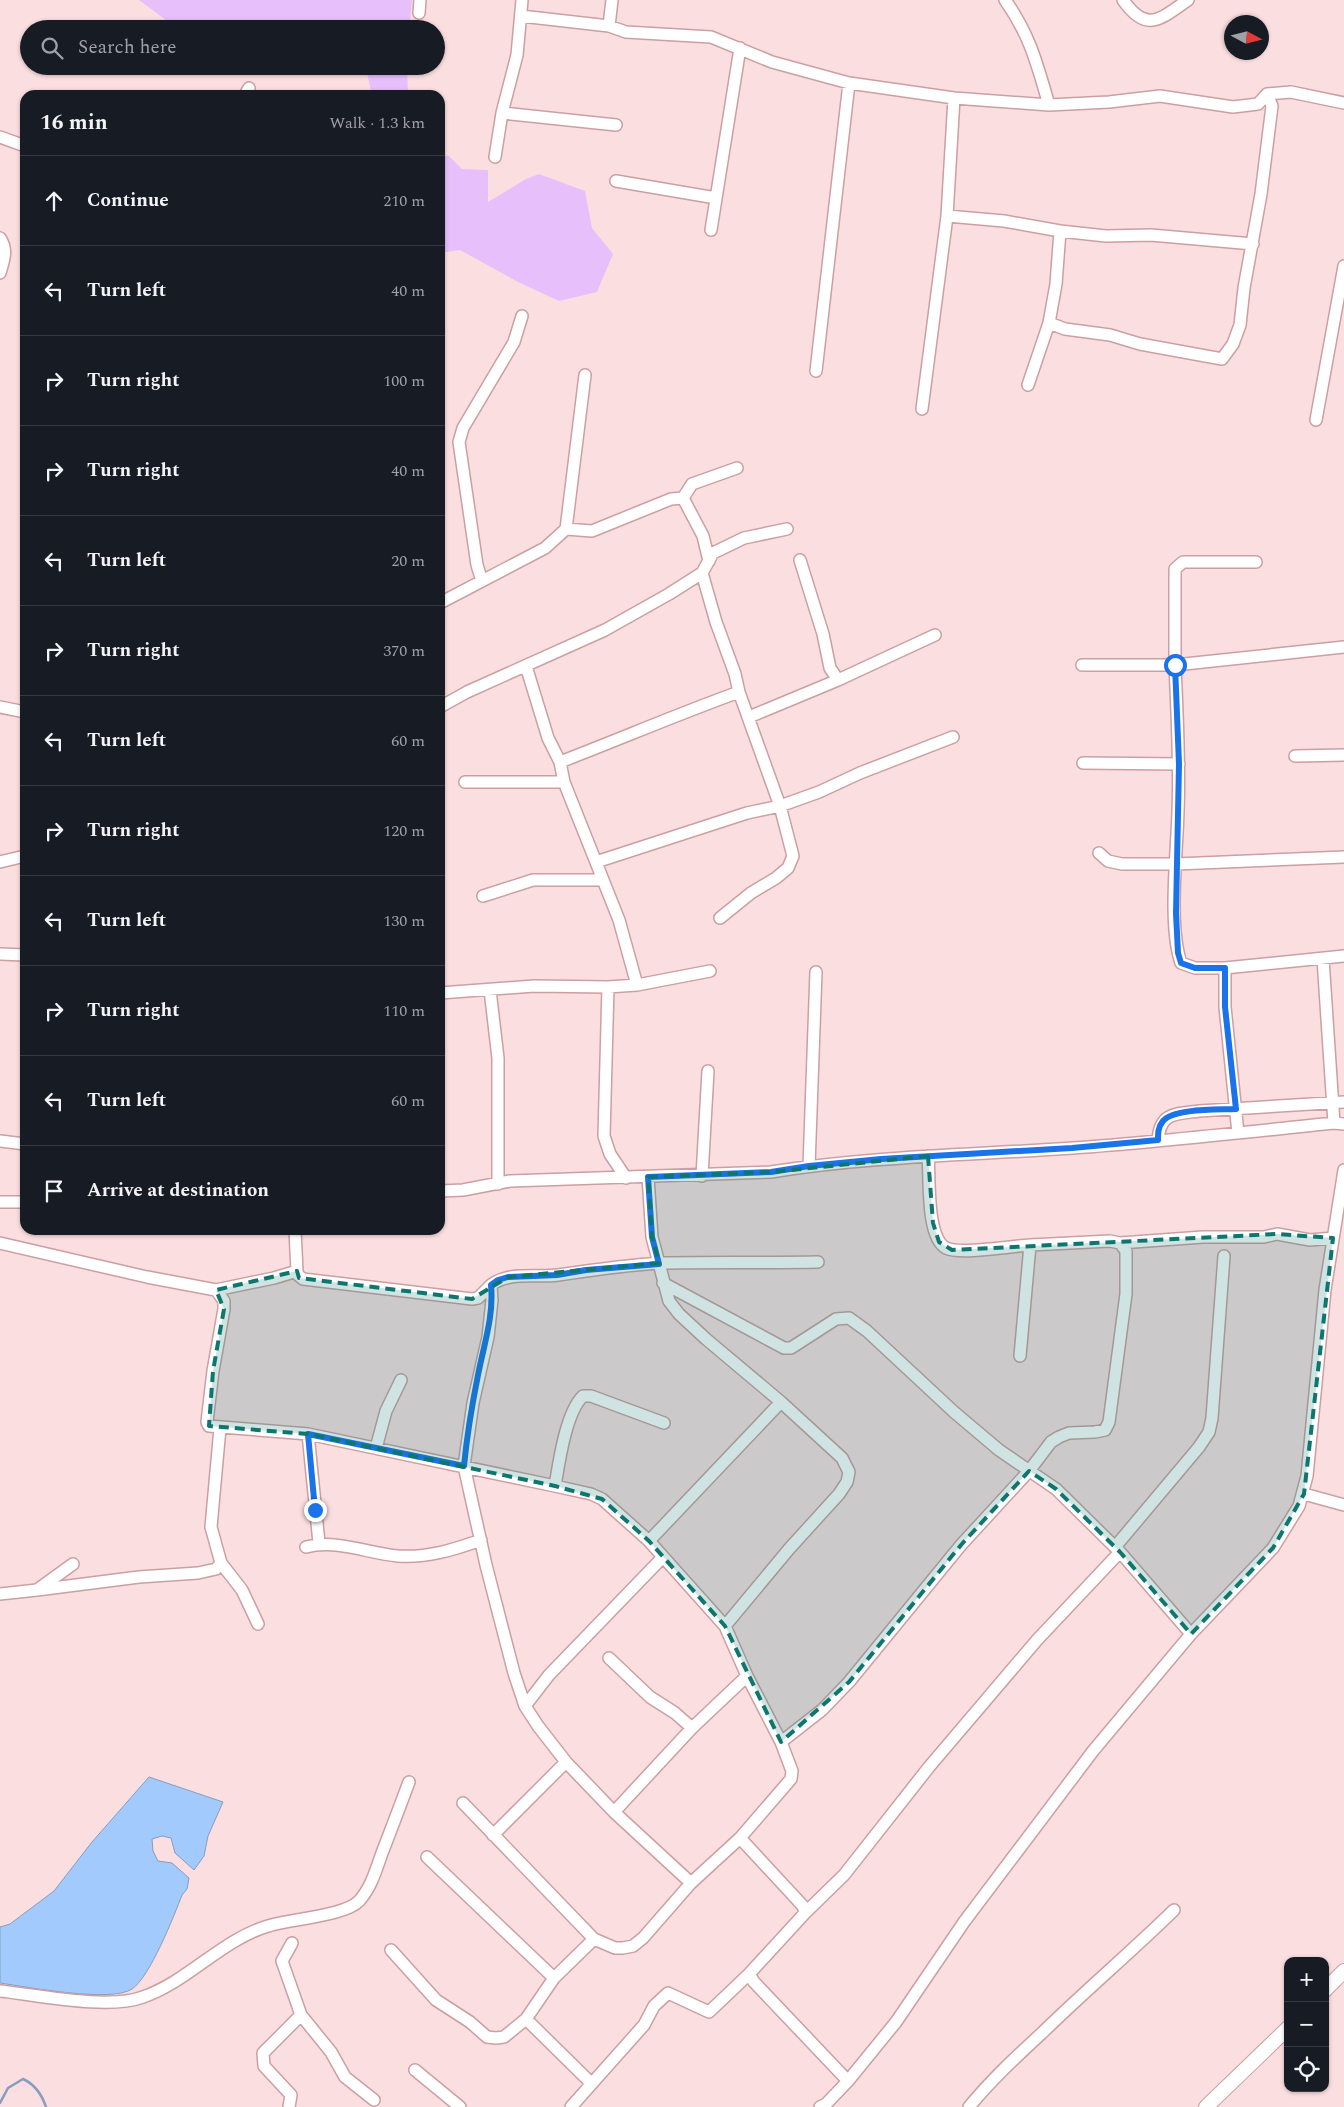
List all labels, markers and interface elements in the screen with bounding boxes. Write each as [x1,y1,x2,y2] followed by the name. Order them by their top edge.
[1224,15,1269,60] north arrow
[20,20,445,75] search box
[78,33,177,62] text: Search here
[38,34,66,62] icon: search
[40,107,108,139] text: 16 min
[330,111,425,135] text: Walk · 1.3 km
[87,186,169,215] text: Continue
[40,187,68,215] icon: ahead
[383,189,425,213] text: 210 m
[87,276,166,305] text: Turn left
[40,277,68,305] icon: left
[391,279,425,303] text: 40 m
[87,366,180,395] text: Turn right
[40,367,68,395] icon: right
[383,369,425,393] text: 100 m
[87,456,180,485] text: Turn right
[40,457,68,485] icon: right
[391,459,425,483] text: 40 m
[87,546,166,575] text: Turn left
[40,547,68,575] icon: left
[391,549,425,573] text: 20 m
[87,636,180,665] text: Turn right
[40,637,68,665] icon: right
[383,639,425,663] text: 370 m
[1164,654,1187,677] route start
[87,726,166,755] text: Turn left
[40,727,68,755] icon: left
[391,729,425,753] text: 60 m
[87,816,180,845] text: Turn right
[40,817,68,845] icon: right
[383,819,425,843] text: 120 m
[87,906,166,935] text: Turn left
[40,907,68,935] icon: left
[383,909,425,933] text: 130 m
[87,996,180,1025] text: Turn right
[40,997,68,1025] icon: right
[383,999,425,1023] text: 110 m
[87,1086,166,1115] text: Turn left
[40,1087,68,1115] icon: left
[391,1089,425,1113] text: 60 m
[87,1176,269,1205] text: Arrive at destination
[40,1177,68,1205] icon: arrive
[304,1499,327,1522] route end
[1284,1957,1329,2092] map controls
[1284,1957,1329,2002] button: +
[1284,2002,1329,2047] button: −
[1284,2047,1329,2092] button: locate

